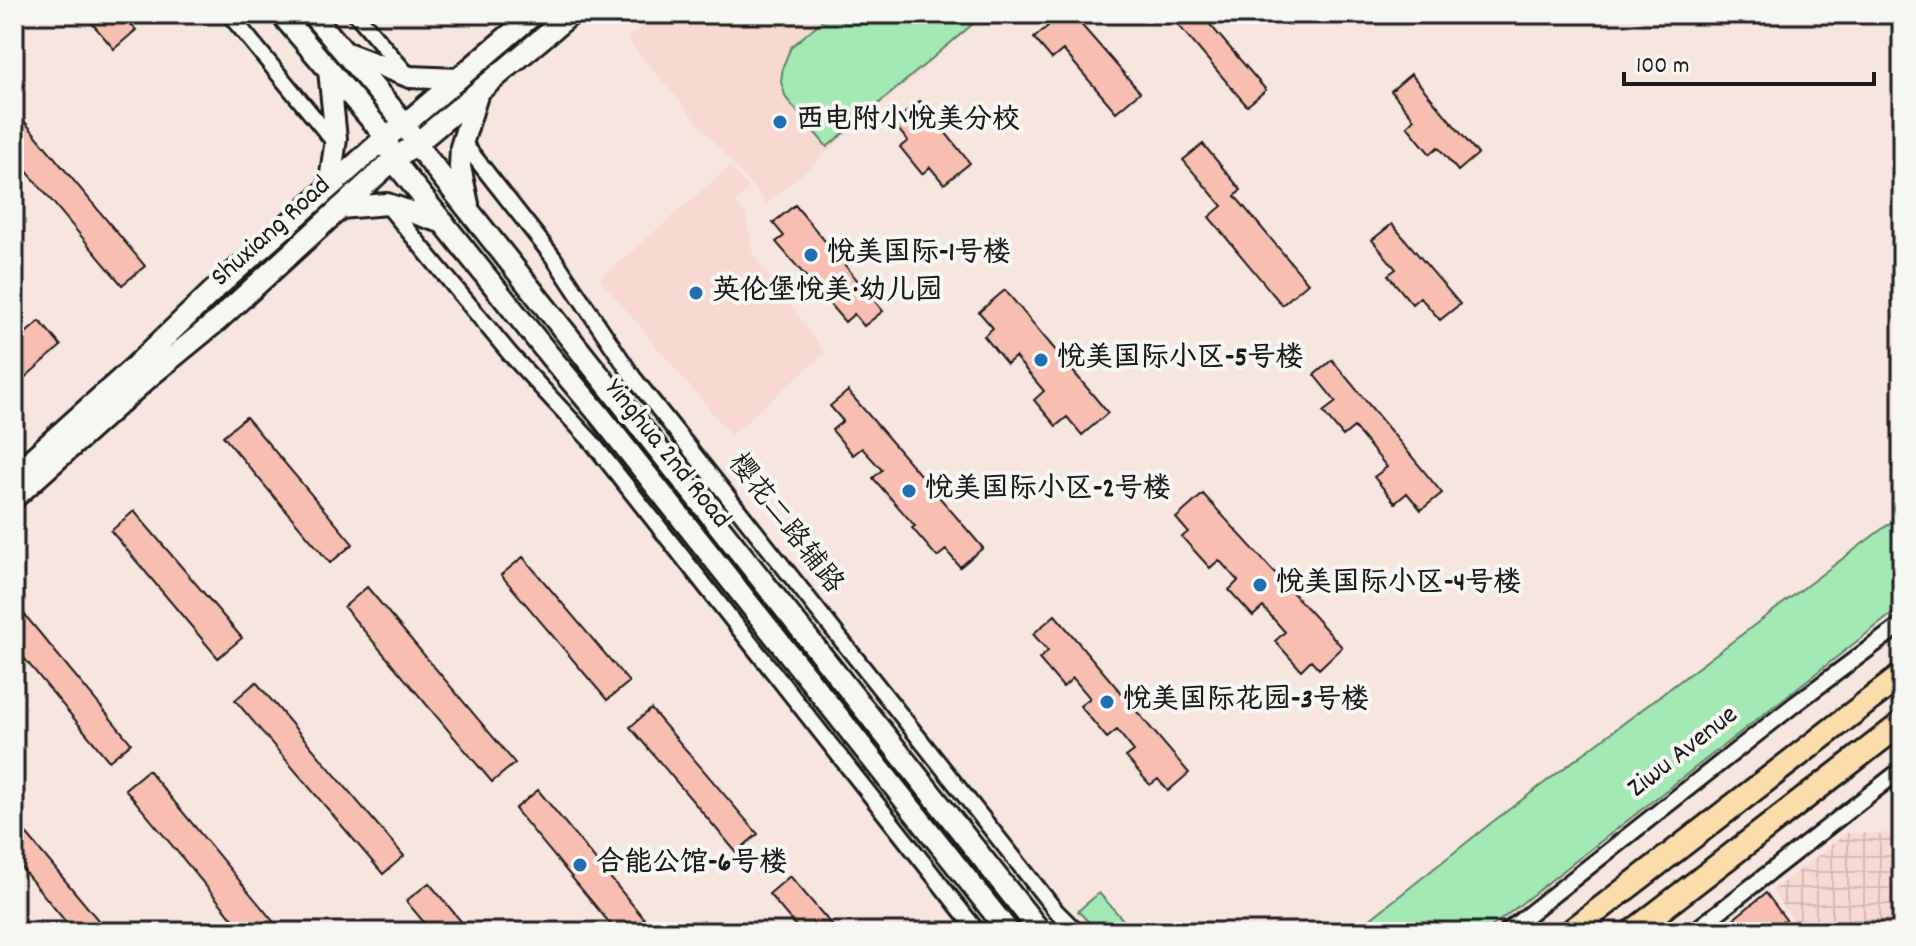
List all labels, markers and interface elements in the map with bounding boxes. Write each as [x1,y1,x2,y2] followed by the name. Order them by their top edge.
[1624,36,1874,86] scale bar
[1636,50,1689,84] text: 100 m
[796,102,1020,142] place label: 西电附小悦美分校
[771,113,789,131] marker: 西电附小悦美分校
[203,168,341,298] street label: Shuxiang Road
[827,235,1011,275] place label: 悦美国际-1号楼
[802,246,820,264] marker: 悦美国际-1号楼
[712,273,942,313] place label: 英伦堡悦美·幼儿园
[687,284,705,302] marker: 英伦堡悦美·幼儿园
[1057,340,1304,380] place label: 悦美国际小区-5号楼
[1032,351,1050,369] marker: 悦美国际小区-5号楼
[593,372,739,538] street label: Yinghua 2nd Road
[717,446,851,604] street label: 樱花二路辅路
[925,471,1171,511] place label: 悦美国际小区-2号楼
[900,482,918,500] marker: 悦美国际小区-2号楼
[1276,565,1521,605] place label: 悦美国际小区-4号楼
[1251,576,1269,594] marker: 悦美国际小区-4号楼
[1123,682,1369,722] place label: 悦美国际花园-3号楼
[1098,693,1116,711] marker: 悦美国际花园-3号楼
[1620,697,1748,809] street label: Ziwu Avenue
[596,845,787,885] place label: 合能公馆-6号楼
[571,856,589,874] marker: 合能公馆-6号楼

